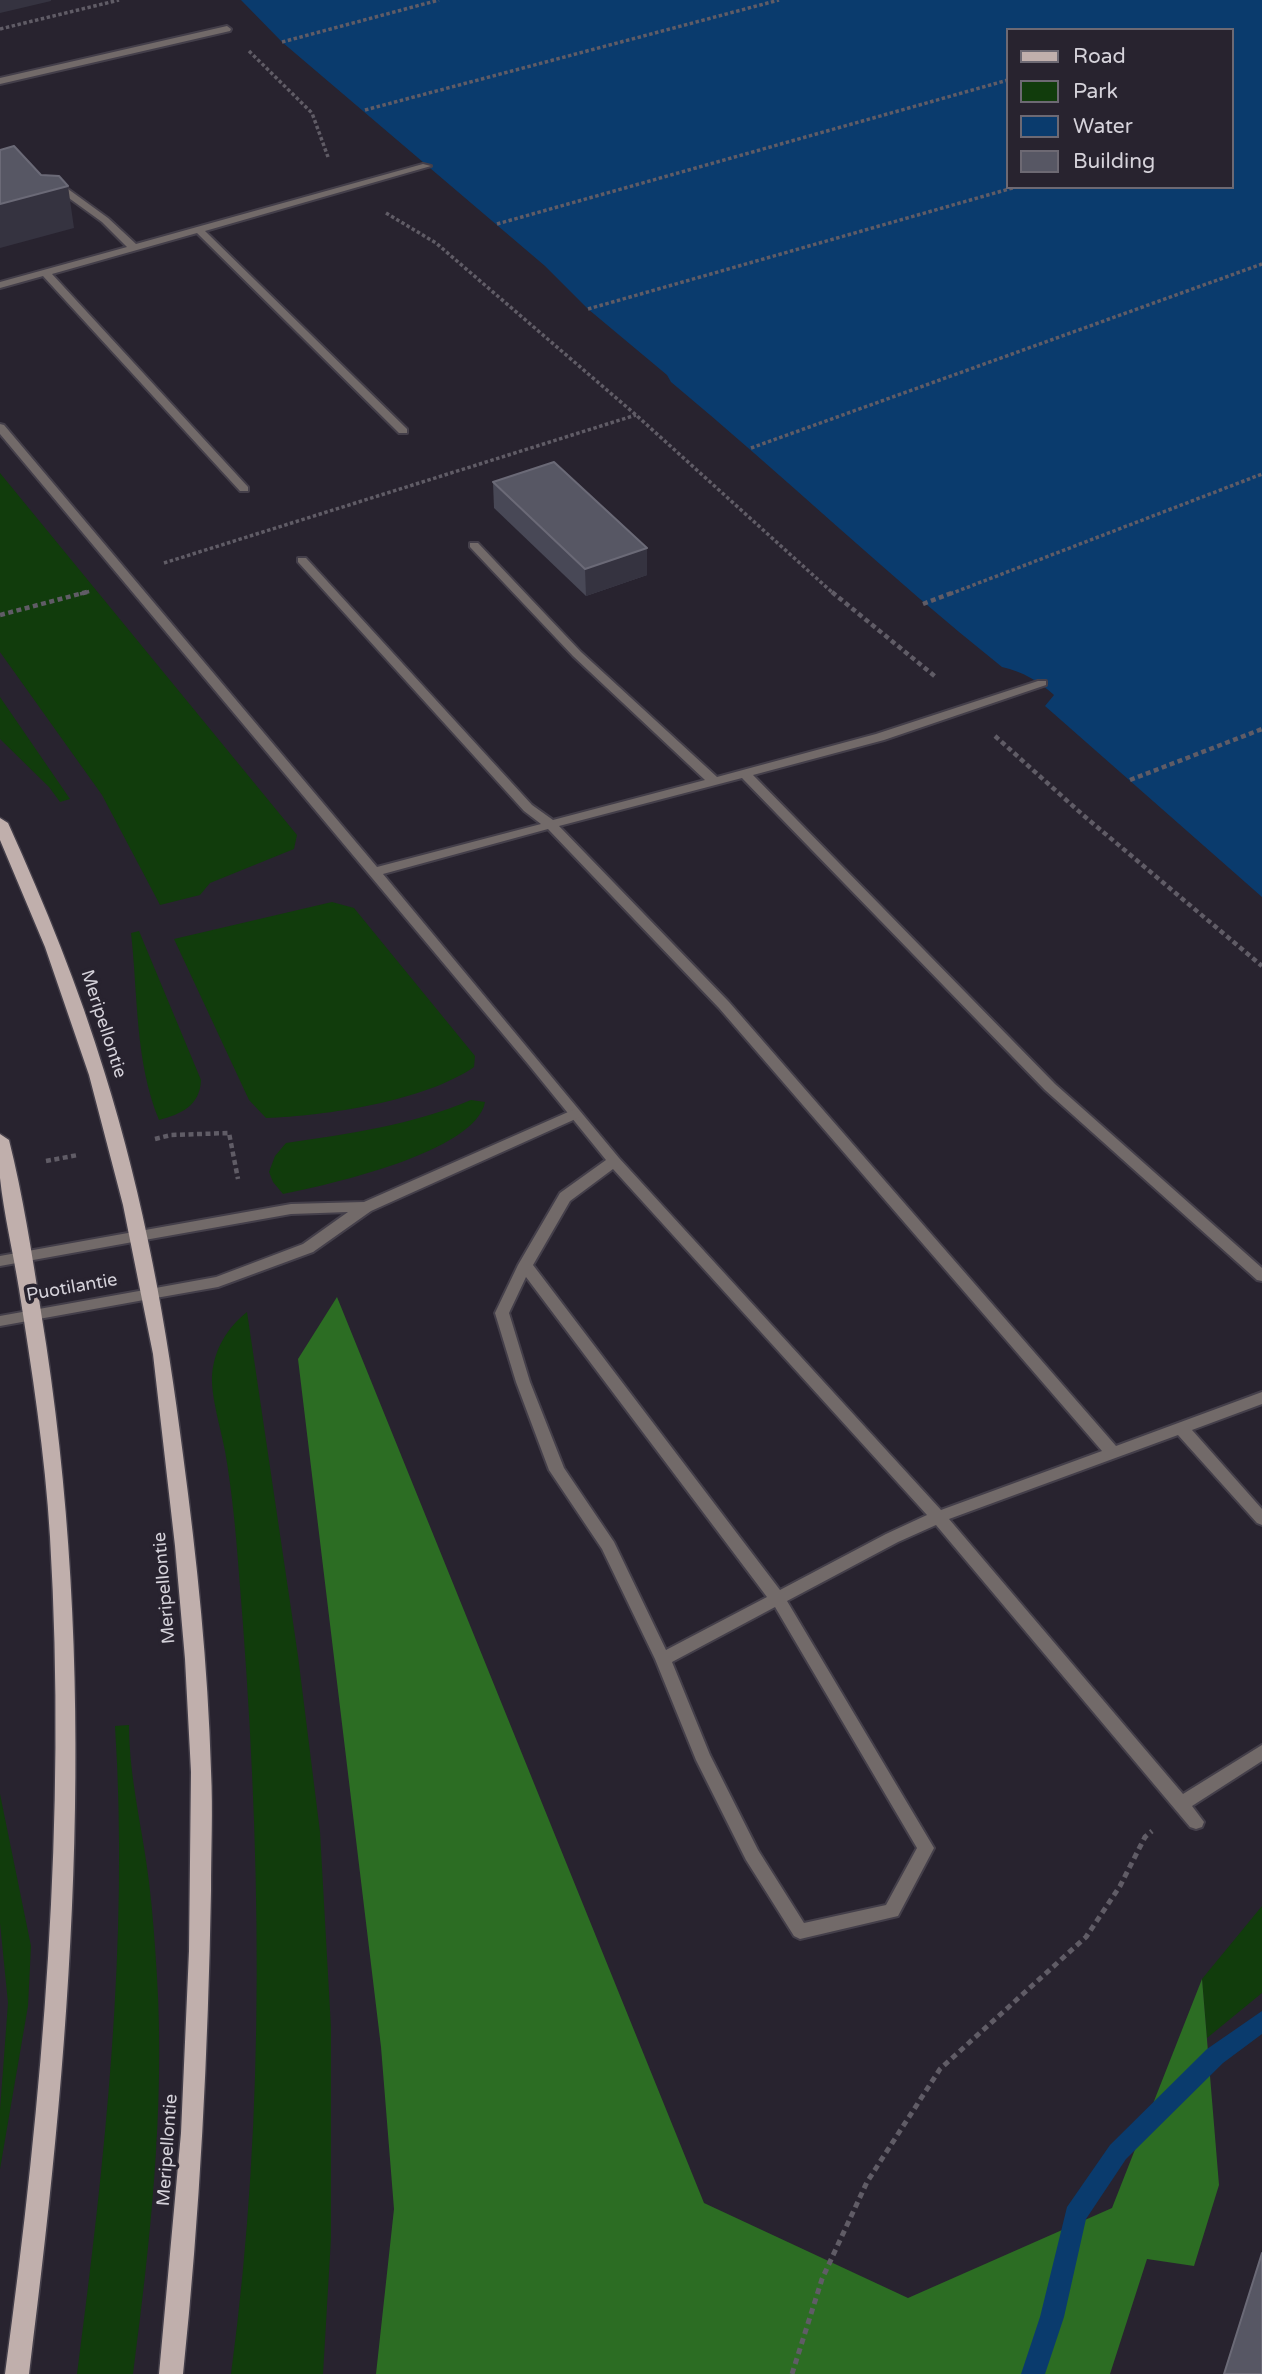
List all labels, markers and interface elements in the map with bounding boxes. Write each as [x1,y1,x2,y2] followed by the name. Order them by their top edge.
[1006,28,1234,189] legend
[1073,44,1126,69] text: Road
[1073,79,1118,104] text: Park
[1073,114,1133,139] text: Water
[1073,149,1155,174] text: Building
[75,967,131,1081] street label: Meripellontie
[25,1269,119,1307] street label: Puotilantie
[149,1531,181,1645] street label: Meripellontie
[153,2093,183,2207] street label: Meripellontie

